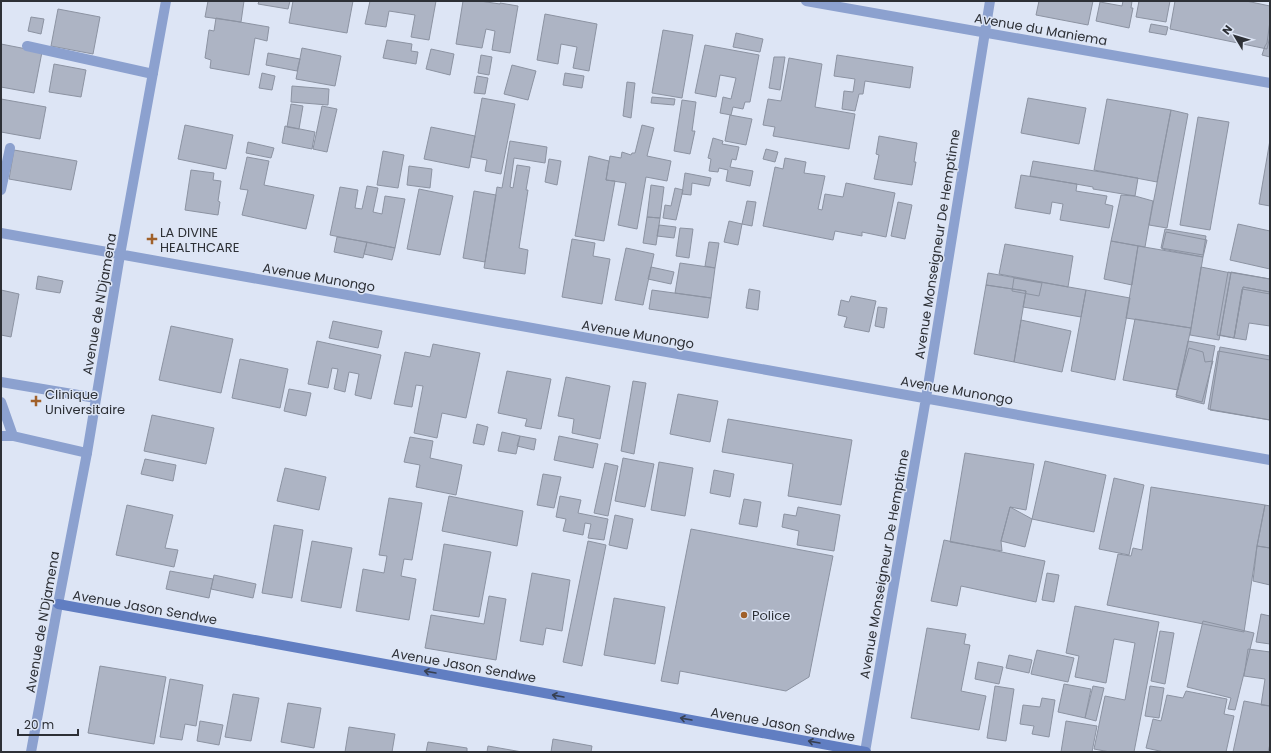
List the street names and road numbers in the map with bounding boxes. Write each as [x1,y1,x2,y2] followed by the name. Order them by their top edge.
[973,8,1109,51] street label: Avenue du Maniema
[910,128,965,360] street label: Avenue Monseigneur De Hemptinne
[78,232,121,376] street label: Avenue de N'Djamena
[261,258,377,297] street label: Avenue Munongo
[580,315,696,354] street label: Avenue Munongo
[899,371,1015,410] street label: Avenue Munongo
[855,448,914,680] street label: Avenue Monseigneur De Hemptinne
[21,550,64,694] street label: Avenue de N'Djamena
[71,585,219,630] street label: Avenue Jason Sendwe
[390,643,538,688] street label: Avenue Jason Sendwe
[709,702,857,747] street label: Avenue Jason Sendwe

